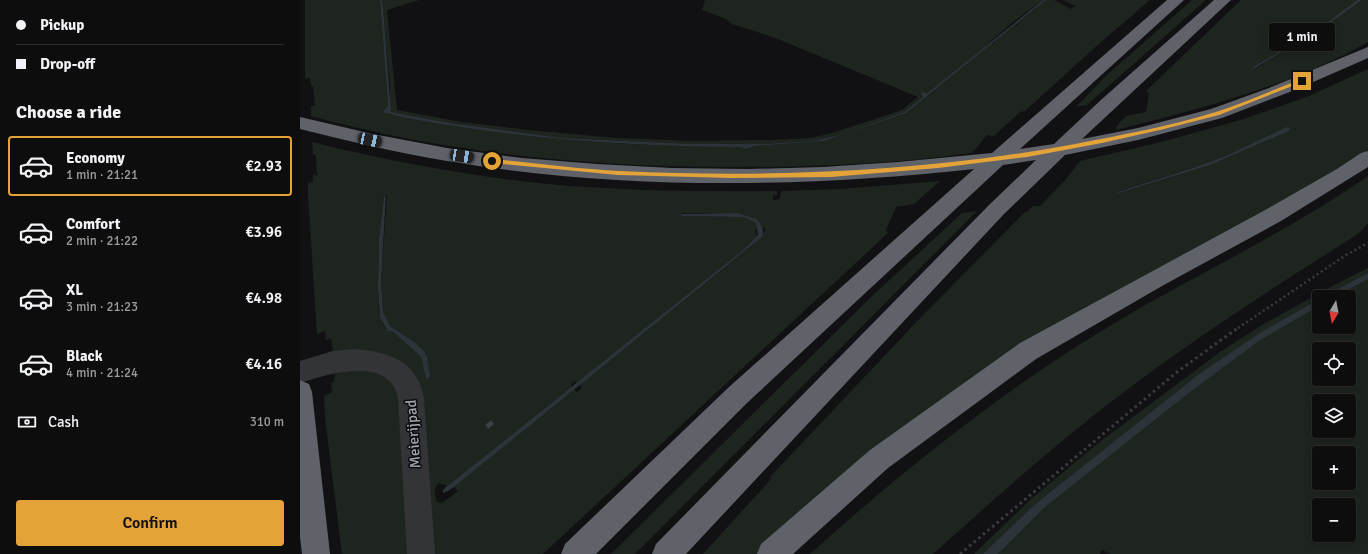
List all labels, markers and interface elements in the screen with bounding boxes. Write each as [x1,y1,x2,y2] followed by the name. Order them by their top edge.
[40,16,84,34] text: Pickup
[1269,23,1335,51] callout: 1 min
[1286,29,1318,45] text: 1 min
[40,55,95,73] text: Drop-off
[1293,72,1311,90] route end
[16,101,121,123] text: Choose a ride
[357,132,383,148] car
[18,148,54,184] icon: car
[449,148,475,164] car
[66,149,125,167] text: Economy
[483,152,501,170] route start
[245,157,282,175] text: €2.93
[66,167,138,183] text: 1 min · 21:21
[18,214,54,250] icon: car
[66,215,120,233] text: Comfort
[245,223,282,241] text: €3.96
[66,233,138,249] text: 2 min · 21:22
[18,280,54,316] icon: car
[66,281,83,299] text: XL
[245,289,282,307] text: €4.98
[1312,290,1356,334] north arrow
[1312,290,1356,542] map controls
[66,299,138,315] text: 3 min · 21:23
[1312,342,1356,386] button: locate
[18,346,54,382] icon: car
[66,347,103,365] text: Black
[245,355,282,373] text: €4.16
[66,365,138,381] text: 4 min · 21:24
[1312,394,1356,438] button: layers
[402,399,424,469] street label: Meierijpad
[16,411,38,433] icon: cash
[48,413,79,431] text: Cash
[250,414,284,430] text: 310 m
[1312,446,1356,490] button: +
[1312,498,1356,542] button: −
[16,500,284,546] button: Confirm

